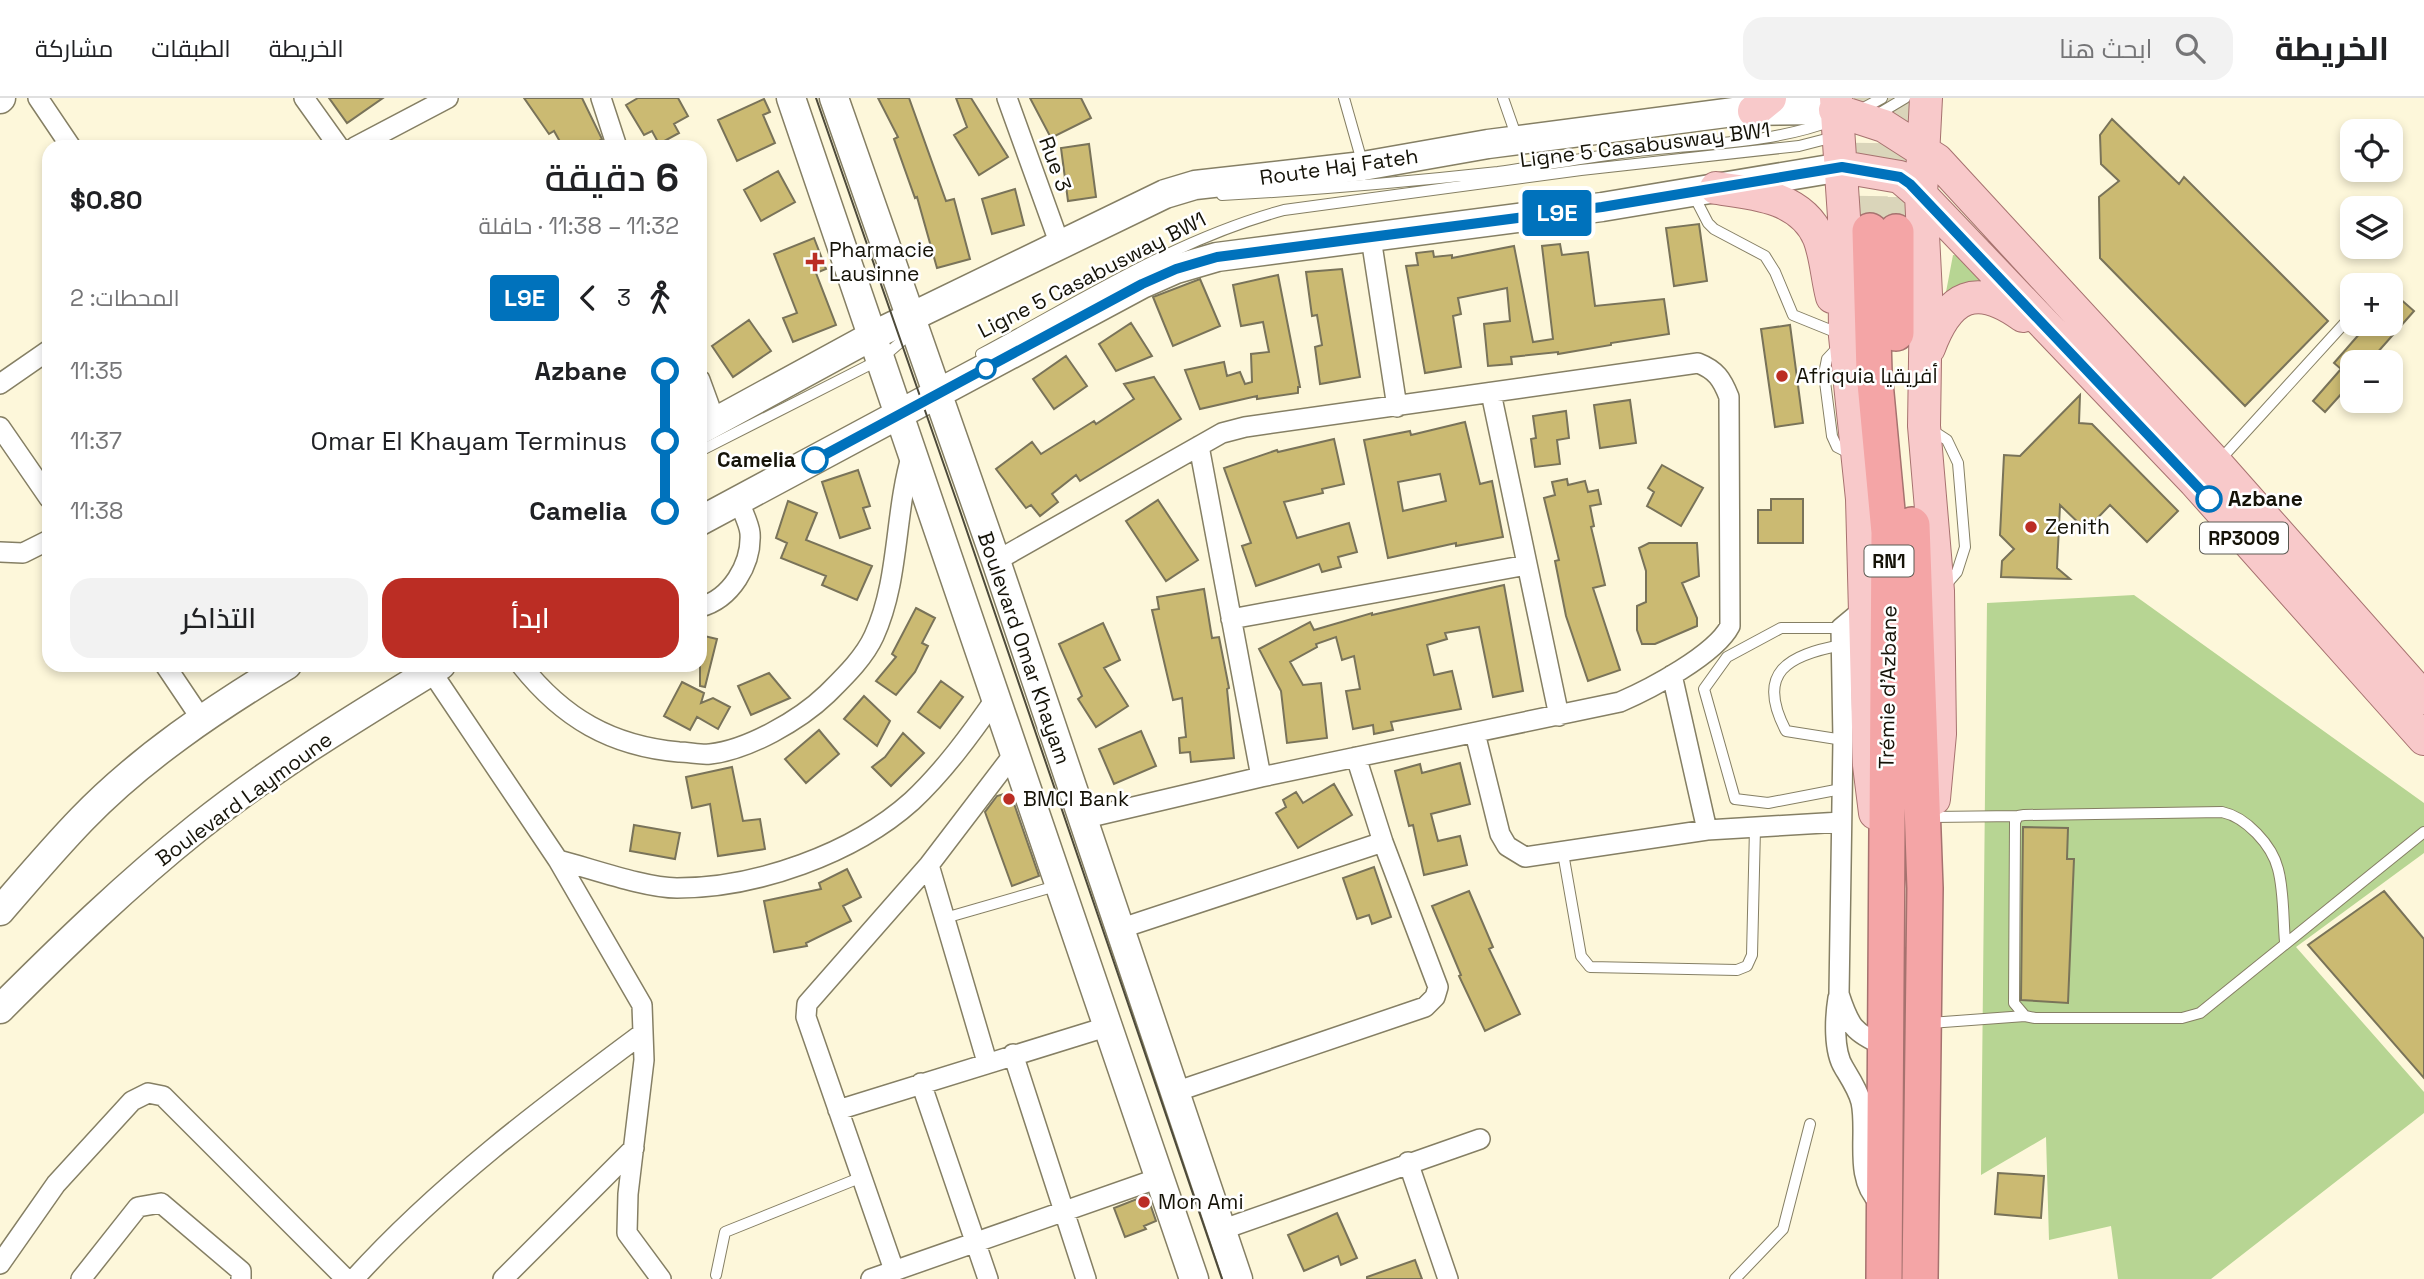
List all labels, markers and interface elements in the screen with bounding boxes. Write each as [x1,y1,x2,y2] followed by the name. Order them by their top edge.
[1743,17,2233,80] search box
[2275,28,2389,70] text: الخريطة
[2171,29,2209,67] icon: search
[2059,32,2153,66] text: ابحث هنا
[35,33,113,64] text: مشاركة
[151,33,231,64] text: الطبقات
[269,33,344,64] text: الخريطة
[1518,116,1772,173] street label: Ligne 5 Casabusway BW1
[2340,119,2403,413] map controls
[2340,119,2403,182] button: locate
[1033,133,1078,195] street label: Rue 3
[1258,142,1420,191] street label: Route Haj Fateh
[545,154,679,202] text: 6 دقيقة
[70,183,143,217] text: $0.80
[1517,190,1597,236] line badge: L9E
[2340,196,2403,259] button: layers
[1536,197,1578,228] text: L9E
[973,205,1210,344] street label: Ligne 5 Casabusway BW1
[478,211,679,241] text: 11:32 – 11:38 · حافلة
[829,236,934,287] place label: Pharmacie Lausinne
[807,254,823,270] marker: Pharmacie Lausinne
[2340,273,2403,336] button: +
[569,279,607,317] icon: back
[641,279,679,317] icon: walk
[504,282,545,313] text: L9E
[70,283,180,313] text: المحطات: 2
[617,283,631,313] text: 3
[2340,350,2403,413] button: −
[534,354,627,388] text: Azbane
[70,356,123,386] text: 11:35
[976,359,996,379] unlabelled marker
[1796,362,1938,389] place label: Afriquia أفريقيا
[1774,368,1790,384] marker: Afriquia أفريقيا
[311,424,627,458] text: Omar El Khayam Terminus
[70,426,122,456] text: 11:37
[717,446,796,473] place label: Camelia
[802,447,828,473] marker: Camelia
[2228,485,2303,512] place label: Azbane
[2196,486,2222,512] marker: Azbane
[529,494,627,528] text: Camelia
[70,496,123,526] text: 11:38
[2045,513,2110,540] place label: Zenith
[2023,519,2039,535] marker: Zenith
[2200,522,2288,554] road number: RP3009
[972,528,1077,768] street label: Boulevard Omar Khayam
[1864,545,1913,576] road number: RN1
[70,578,368,658] button: التذاكر
[382,578,679,658] button: ابدأ
[1873,605,1902,769] street label: Trémie d'Azbane
[150,725,337,872] street label: Boulevard Laymoune
[1023,785,1129,812] place label: BMCI Bank
[1001,791,1017,807] marker: BMCI Bank
[1158,1188,1244,1215] place label: Mon Ami
[1136,1194,1152,1210] marker: Mon Ami

